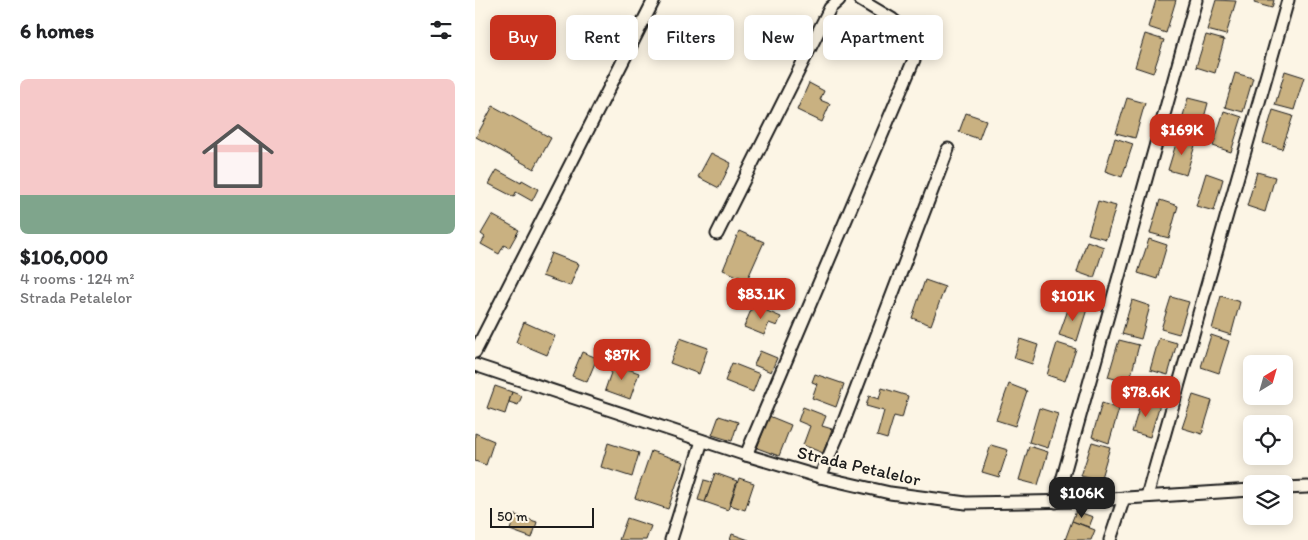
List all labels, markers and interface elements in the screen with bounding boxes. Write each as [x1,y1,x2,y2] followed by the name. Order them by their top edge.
[490,15,556,60] chip: Buy
[566,15,638,60] chip: Rent
[648,15,734,60] chip: Filters
[744,15,813,60] chip: New
[823,15,943,60] chip: Apartment
[427,16,455,44] icon: filters
[20,18,94,43] text: 6 homes
[193,111,283,201] icon: home
[1147,114,1217,156] pin: $169K
[1161,120,1203,139] text: $169K
[20,244,108,269] text: $106,000
[20,269,135,288] text: 4 rooms · 124 m²
[720,278,802,320] pin: $83.1K
[1038,280,1108,322] pin: $101K
[737,284,785,303] text: $83.1K
[1051,286,1095,305] text: $101K
[20,288,132,307] text: Strada Petalelor
[592,338,652,381] pin: $87K
[604,345,640,364] text: $87K
[1243,355,1293,405] north arrow
[1243,355,1293,525] map controls
[1105,376,1187,418] pin: $78.6K
[1122,382,1170,401] text: $78.6K
[1243,415,1293,465] button: locate
[795,441,924,491] street label: Strada Petalelor
[1243,475,1293,525] button: layers
[1047,476,1117,519] pin: $106K
[1060,483,1104,502] text: $106K
[490,505,594,528] scale bar
[497,508,528,525] text: 50 m

